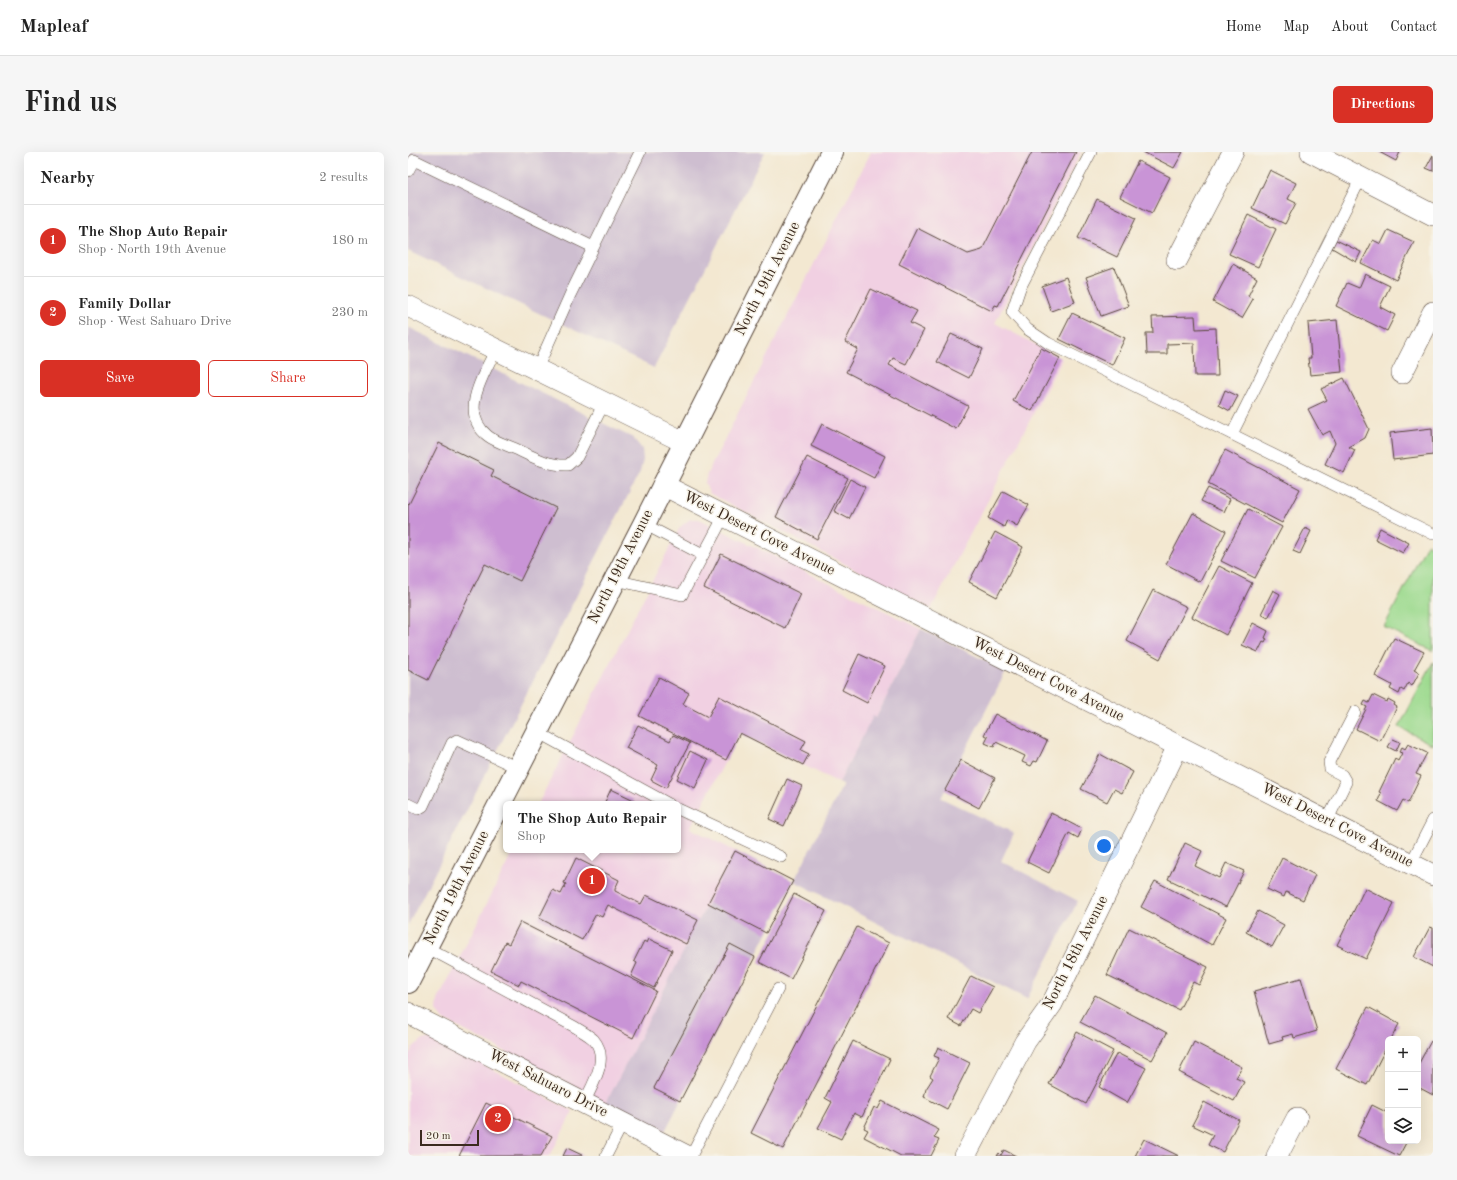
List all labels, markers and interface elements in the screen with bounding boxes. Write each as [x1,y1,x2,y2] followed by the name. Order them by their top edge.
[20,18,88,37] text: Mapleaf
[1226,20,1261,34] text: Home
[1283,20,1309,34] text: Map
[1331,20,1368,34] text: About
[1390,20,1437,34] text: Contact
[1333,86,1433,123] button: Directions
[24,90,117,118] text: Find us
[40,170,95,187] text: Nearby
[319,171,368,184] text: 2 results
[733,220,803,338] street label: North 19th Avenue
[78,225,228,240] text: The Shop Auto Repair
[49,234,57,247] text: 1
[331,234,368,247] text: 180 m
[78,243,226,256] text: Shop · North 19th Avenue
[78,297,171,312] text: Family Dollar
[49,306,57,319] text: 2
[331,306,368,319] text: 230 m
[78,315,231,328] text: Shop · West Sahuaro Drive
[40,360,200,397] button: Save
[208,360,368,397] button: Share
[681,489,837,579] street label: West Desert Cove Avenue
[586,508,656,626] street label: North 19th Avenue
[970,635,1126,725] street label: West Desert Cove Avenue
[1259,781,1415,871] street label: West Desert Cove Avenue
[503,801,681,853] popup
[517,812,667,827] text: The Shop Auto Repair
[422,829,492,947] street label: North 19th Avenue
[517,830,546,843] text: Shop
[1094,836,1114,856] your location
[579,866,605,896] pin: 1
[1041,894,1111,1012] street label: North 18th Avenue
[1385,1036,1421,1144] map controls
[1385,1036,1421,1072] button: +
[486,1047,610,1121] street label: West Sahuaro Drive
[1385,1072,1421,1108] button: −
[485,1104,511,1134] pin: 2
[1385,1108,1421,1144] button: layers
[420,1128,479,1147] scale bar
[426,1131,451,1142] text: 20 m

